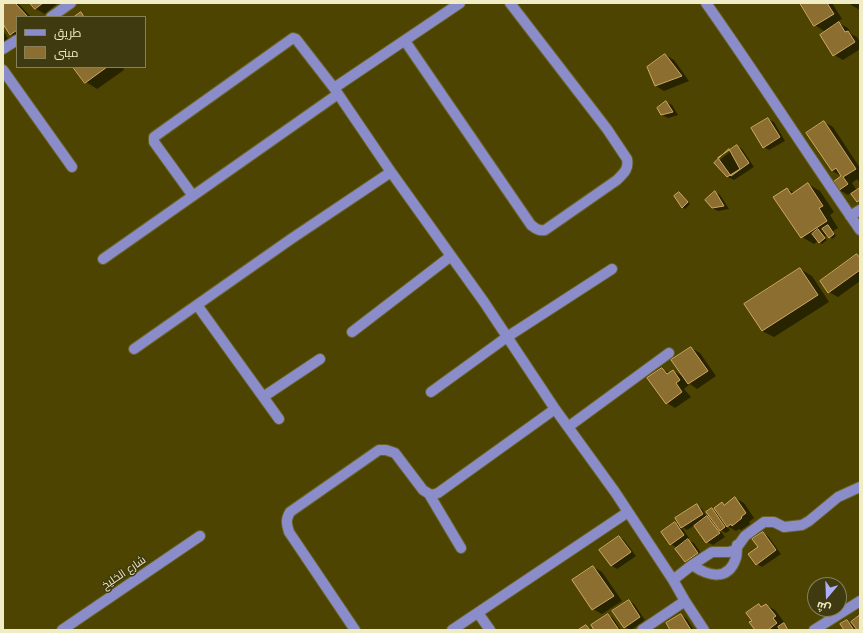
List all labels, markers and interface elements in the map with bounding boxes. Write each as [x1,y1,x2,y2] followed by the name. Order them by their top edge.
[16,16,146,68] legend
[54,26,81,40] text: طريق
[54,46,79,60] text: مبنى
[99,553,149,593] street label: شارع الخليخ
[807,577,847,617] north arrow
[815,599,832,615] text: ش

